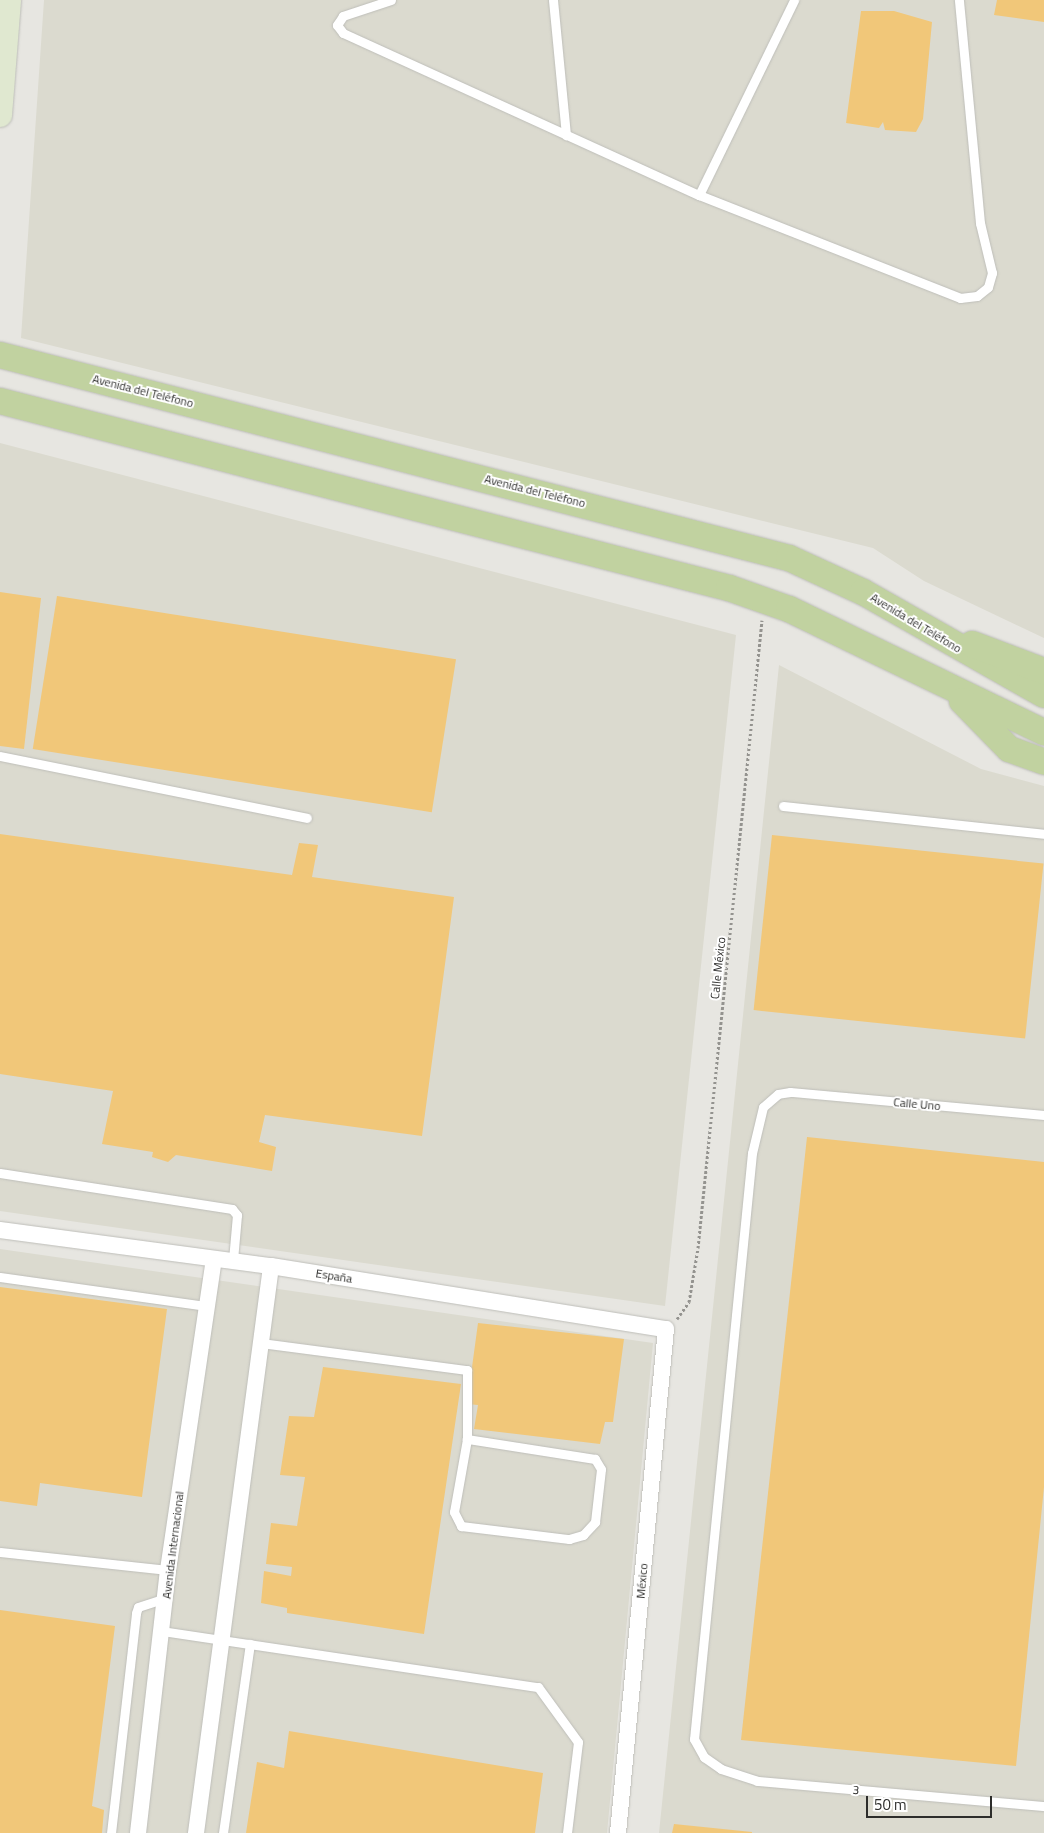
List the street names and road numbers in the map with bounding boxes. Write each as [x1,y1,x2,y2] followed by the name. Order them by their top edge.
[91,371,195,411] street label: Avenida del Teléfono
[483,471,587,511] street label: Avenida del Teléfono
[868,590,964,656] street label: Avenida del Teléfono
[708,936,728,1000] street label: Calle México
[893,1095,941,1113] street label: Calle Uno
[315,1266,353,1286] street label: España
[159,1490,187,1600] street label: Avenida Internacional
[633,1563,651,1599] street label: México
[852,1783,860,1797] street label: 3

